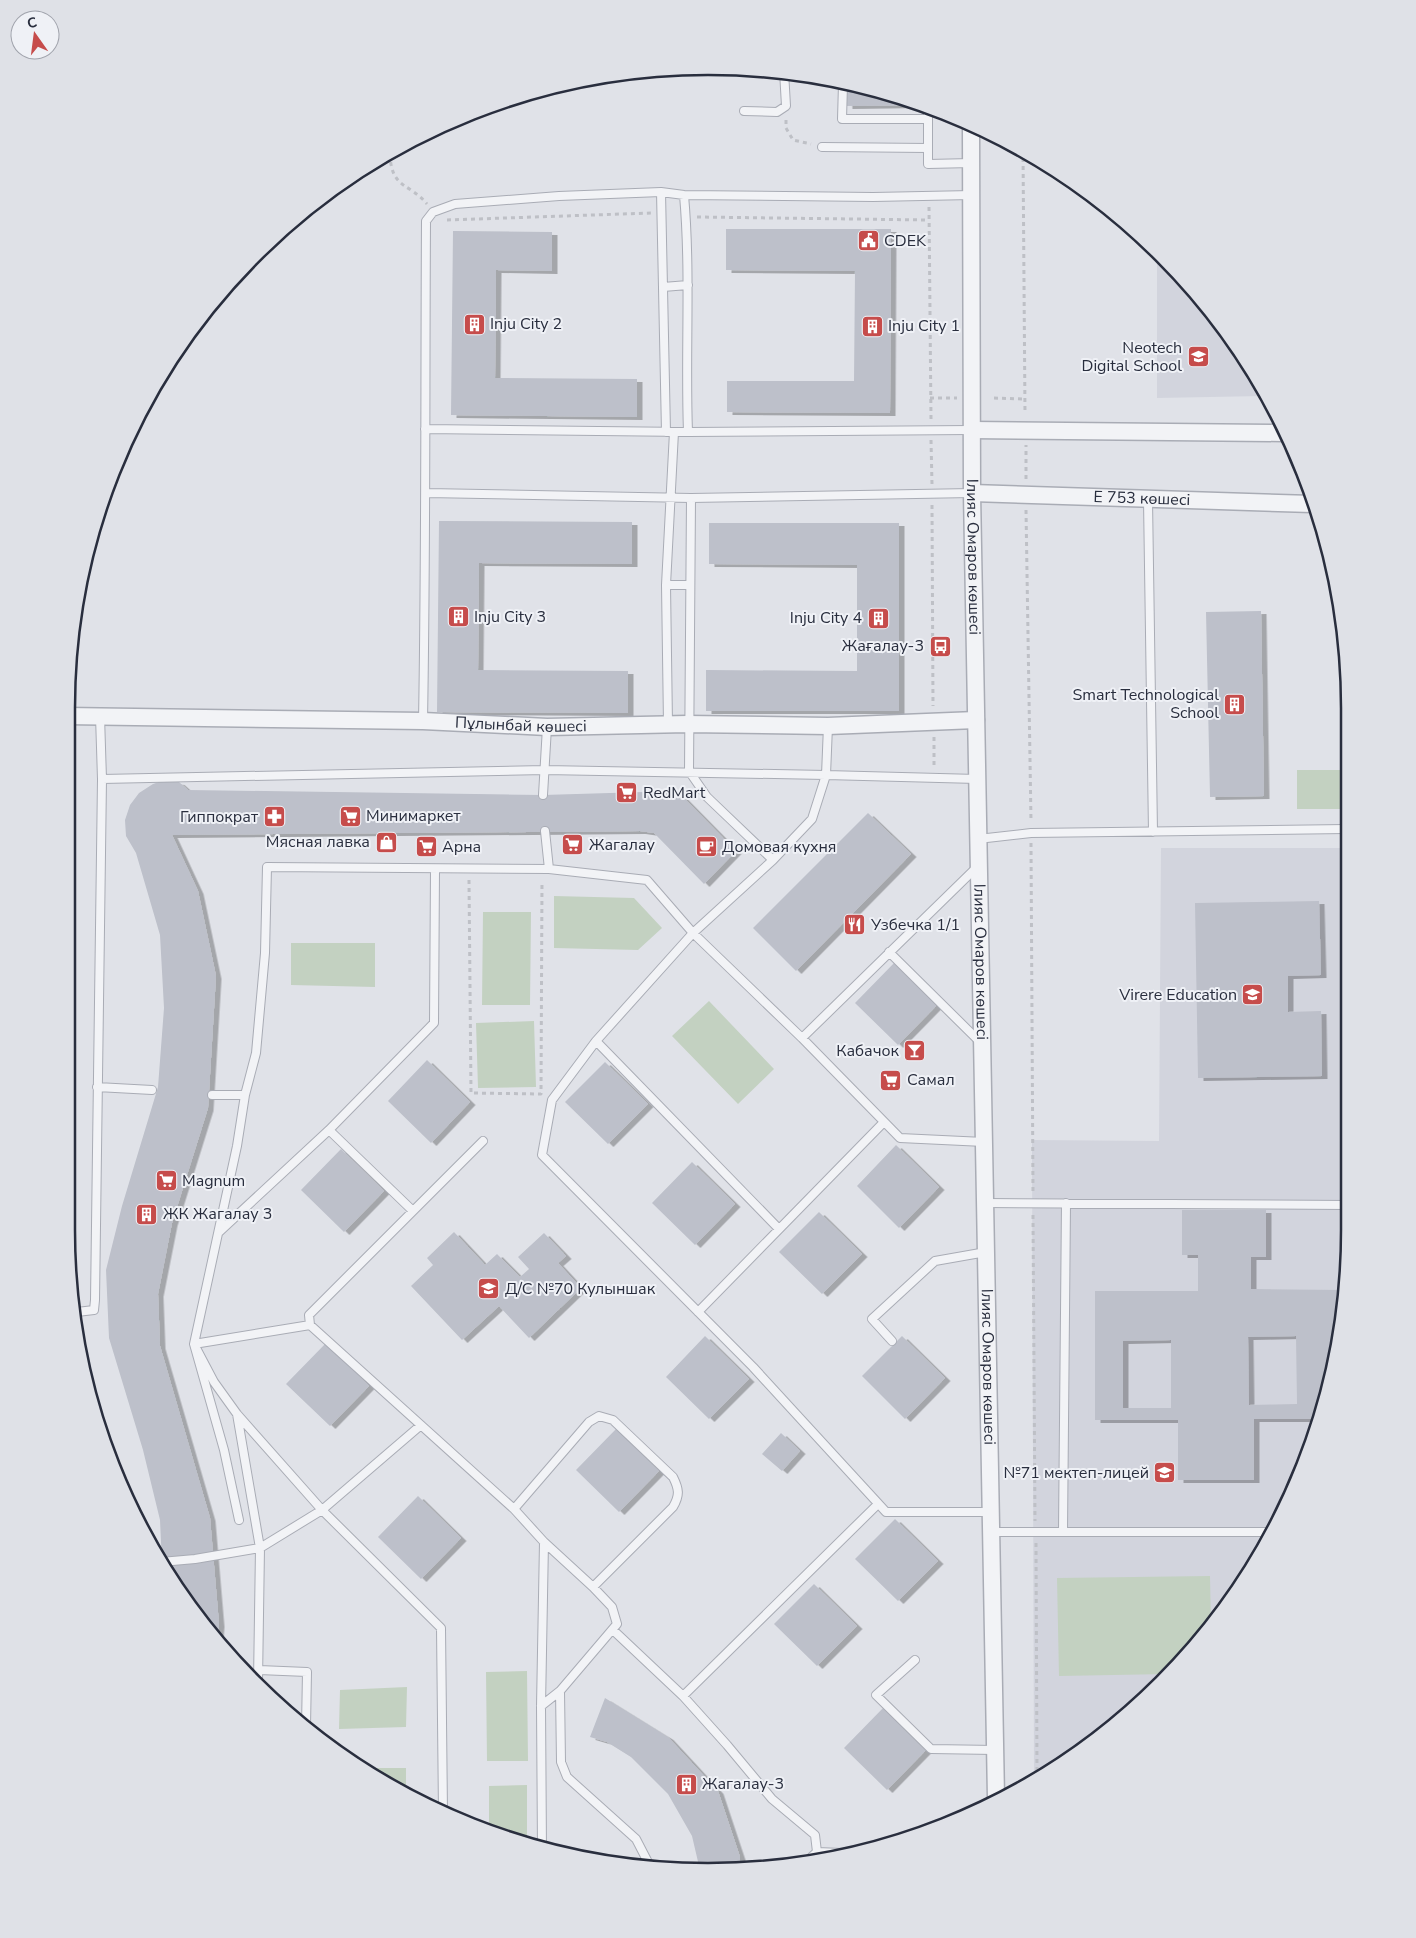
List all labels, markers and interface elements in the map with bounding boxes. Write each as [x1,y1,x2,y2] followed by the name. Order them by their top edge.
[10,10,60,60] north arrow
[25,12,39,33] text: С
[856,229,880,253] public building icon: CDEK
[884,230,927,252] place label: CDEK
[462,312,486,336] building icon: Inju City 2
[490,313,562,335] place label: Inju City 2
[860,314,884,338] building icon: Inju City 1
[888,315,960,337] place label: Inju City 1
[1082,337,1182,377] place label: Neotech Digital School
[1186,345,1210,369] school or university icon: Neotech Digital School
[961,479,986,635] street label: Ілияс Омаров көшесі
[1093,486,1191,511] street label: Е 753 көшесі
[446,605,470,629] building icon: Inju City 3
[474,606,546,628] place label: Inju City 3
[866,606,890,630] building icon: Inju City 4
[790,607,862,629] place label: Inju City 4
[928,634,952,658] bus stop icon: Жағалау-3
[842,635,924,657] place label: Жағалау-3
[1073,684,1219,724] place label: Smart Technological School
[1223,692,1247,716] building icon: Smart Technological School
[454,712,587,738] street label: Пұлынбай көшесі
[615,781,639,805] supermarket icon: RedMart
[643,782,706,804] place label: RedMart
[338,804,362,828] supermarket icon: Минимаркет
[262,805,286,829] pharmacy icon: Гиппократ
[366,805,462,827] place label: Минимаркет
[180,806,259,828] place label: Гиппократ
[374,830,398,854] shop icon: Мясная лавка
[266,831,370,853] place label: Мясная лавка
[561,833,585,857] supermarket icon: Жагалау
[589,834,656,856] place label: Жагалау
[414,835,438,859] supermarket icon: Арна
[694,835,718,859] cafe icon: Домовая кухня
[442,836,481,858] place label: Арна
[722,836,837,858] place label: Домовая кухня
[968,884,993,1040] street label: Ілияс Омаров көшесі
[843,913,867,937] restaurant icon: Узбечка 1/1
[870,914,960,936] place label: Узбечка 1/1
[1241,983,1265,1007] school or university icon: Virere Education
[1118,984,1237,1006] place label: Virere Education
[903,1039,927,1063] bar icon: Кабачок
[836,1040,900,1062] place label: Кабачок
[879,1068,903,1092] supermarket icon: Самал
[907,1069,955,1091] place label: Самал
[154,1169,178,1193] supermarket icon: Magnum
[182,1170,245,1192] place label: Magnum
[135,1202,159,1226] building icon: ЖК Жагалау 3
[163,1203,272,1225] place label: ЖК Жагалау 3
[477,1277,501,1301] school or university icon: Д/С №70 Кулыншак
[505,1278,656,1300] place label: Д/С №70 Кулыншак
[976,1289,1001,1445] street label: Ілияс Омаров көшесі
[1153,1461,1177,1485] school or university icon: №71 мектеп-лицей
[1003,1462,1149,1484] place label: №71 мектеп-лицей
[674,1772,698,1796] building icon: Жагалау-3
[702,1773,784,1795] place label: Жагалау-3

